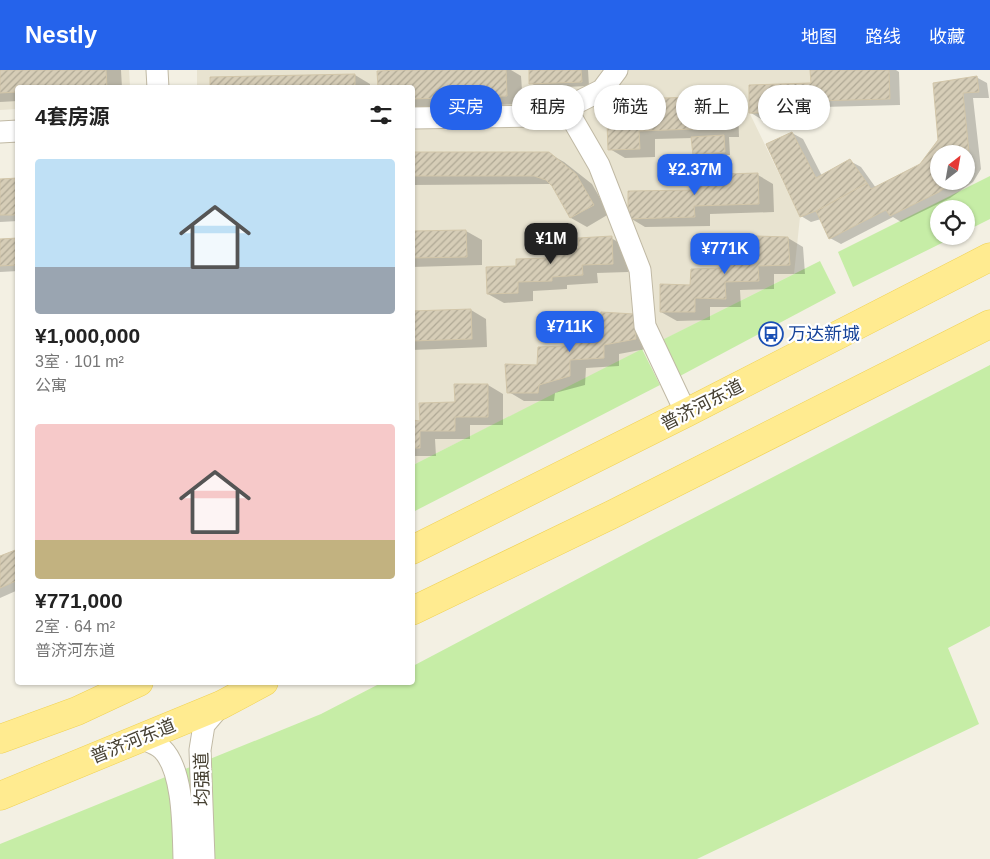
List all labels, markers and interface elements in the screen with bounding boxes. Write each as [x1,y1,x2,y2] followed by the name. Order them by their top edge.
[25,21,97,48] text: Nestly
[801,27,837,47] text: 地图
[865,27,901,47] text: 路线
[929,27,965,47] text: 收藏
[430,85,502,130] chip: 买房
[512,85,584,130] chip: 租房
[594,85,666,130] chip: 筛选
[676,85,748,130] chip: 新上
[758,85,830,130] chip: 公寓
[367,101,395,129] icon: filters
[35,105,110,128] text: 4套房源
[930,145,975,190] north arrow
[930,145,975,245] map controls
[654,154,736,196] pin: ¥2.37M
[668,161,722,178] text: ¥2.37M
[170,192,260,282] icon: home
[930,200,975,245] button: locate
[527,222,575,265] pin: ¥1M
[535,230,567,247] text: ¥1M
[690,232,760,275] pin: ¥771K
[701,240,749,257] text: ¥771K
[535,310,605,353] pin: ¥711K
[547,318,593,335] text: ¥711K
[758,321,784,347] bus stop icon: 万达新城
[35,324,140,347] text: ¥1,000,000
[788,324,860,344] place label: 万达新城
[35,353,124,370] text: 3室 · 101 m²
[657,376,747,434] street label: 普济河东道
[35,377,67,394] text: 公寓
[170,457,260,547] icon: home
[35,589,123,612] text: ¥771,000
[35,618,115,635] text: 2室 · 64 m²
[35,642,115,659] text: 普济河东道
[88,715,178,767] street label: 普济河东道
[192,752,212,806] street label: 均强道

